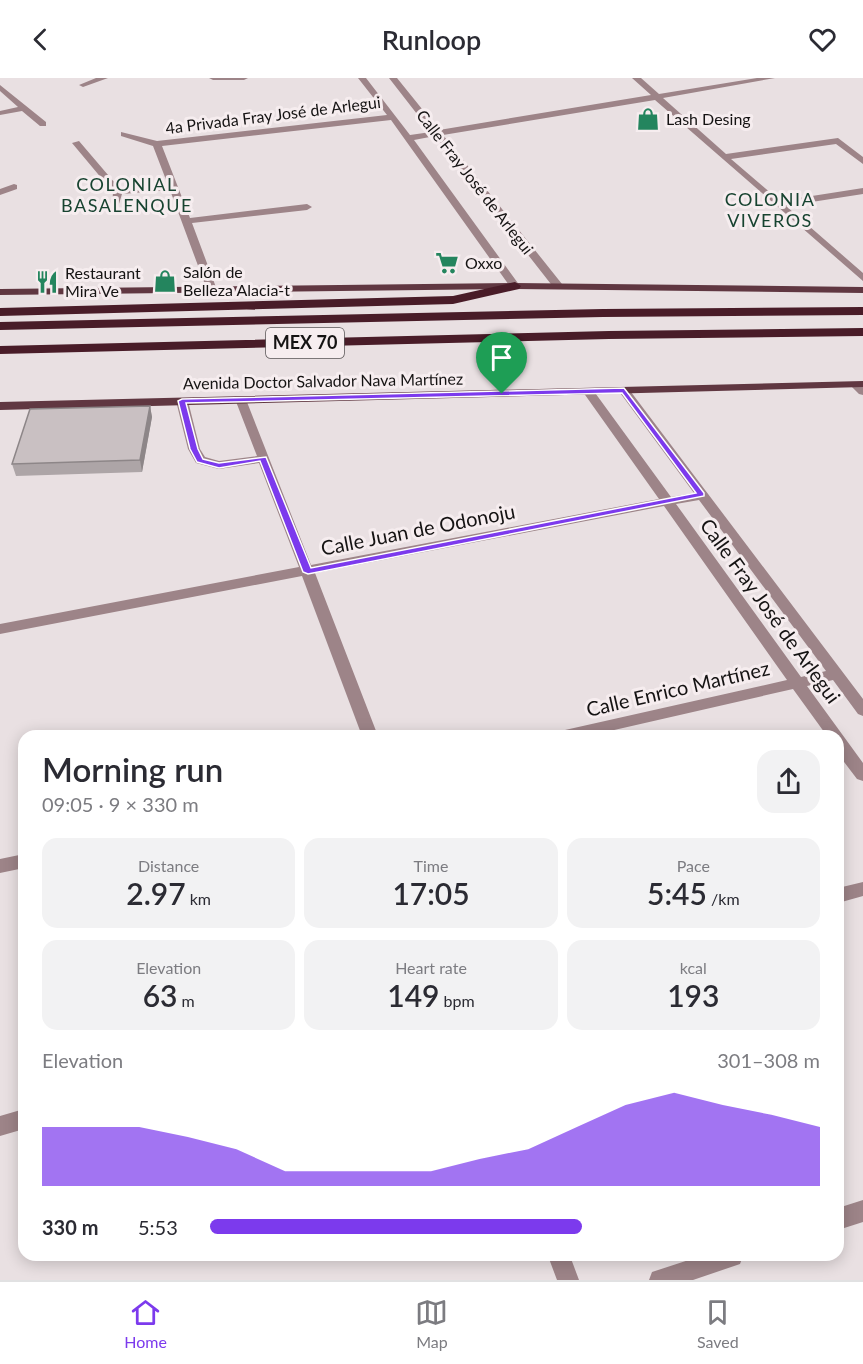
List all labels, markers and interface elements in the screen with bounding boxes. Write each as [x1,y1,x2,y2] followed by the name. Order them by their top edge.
[24,23,57,56] icon: back
[382,23,481,56] text: Runloop
[806,23,839,56] icon: heart
[164,92,382,137] street label: 4a Privada Fray José de Arlegui
[413,106,538,258] street label: Calle Fray José de Arlegui
[635,106,661,132] shop icon: Lash Desing
[666,109,751,128] place label: Lash Desing
[61,173,193,216] district label: COLONIAL BASALENQUE
[725,188,815,231] district label: COLONIA VIVEROS
[434,250,460,276] supermarket icon: Oxxo
[465,253,502,272] place label: Oxxo
[183,262,290,299] place label: Salón de Belleza Alacia-t
[65,263,141,300] place label: Restaurant Mira Ve
[152,268,178,294] shop icon: Salón de Belleza Alacia-t
[34,269,60,295] restaurant icon: Restaurant Mira Ve
[266,328,344,358] road number: MEX 70
[476,332,527,394] pin
[485,341,518,374] icon: arrive
[183,369,463,392] street label: Avenida Doctor Salvador Nava Martínez
[319,498,517,560] street label: Calle Juan de Odonoju
[696,513,846,707] street label: Calle Fray José de Arlegui
[584,655,772,721] street label: Calle Enrico Martínez
[42,749,223,789] text: Morning run
[757,750,820,813] button: share
[42,792,199,816] text: 09:05 · 9 × 330 m
[138,856,199,875] text: Distance
[414,856,448,875] text: Time
[677,856,710,875] text: Pace
[126,875,186,911] text: 2.97
[392,875,470,911] text: 17:05
[647,875,707,911] text: 5:45
[186,889,211,908] text: km
[707,889,740,908] text: /km
[136,958,201,977] text: Elevation
[395,958,467,977] text: Heart rate
[680,958,707,977] text: kcal
[143,977,177,1013] text: 63
[387,977,440,1013] text: 149
[667,977,719,1013] text: 193
[177,991,195,1010] text: m
[440,991,475,1010] text: bpm
[42,1048,123,1072] text: Elevation
[717,1048,820,1072] text: 301–308 m
[42,1215,98,1239] text: 330 m
[138,1215,178,1239] text: 5:53
[124,1296,167,1351] tab: Home
[415,1296,448,1351] tab: Map
[697,1296,739,1351] tab: Saved

